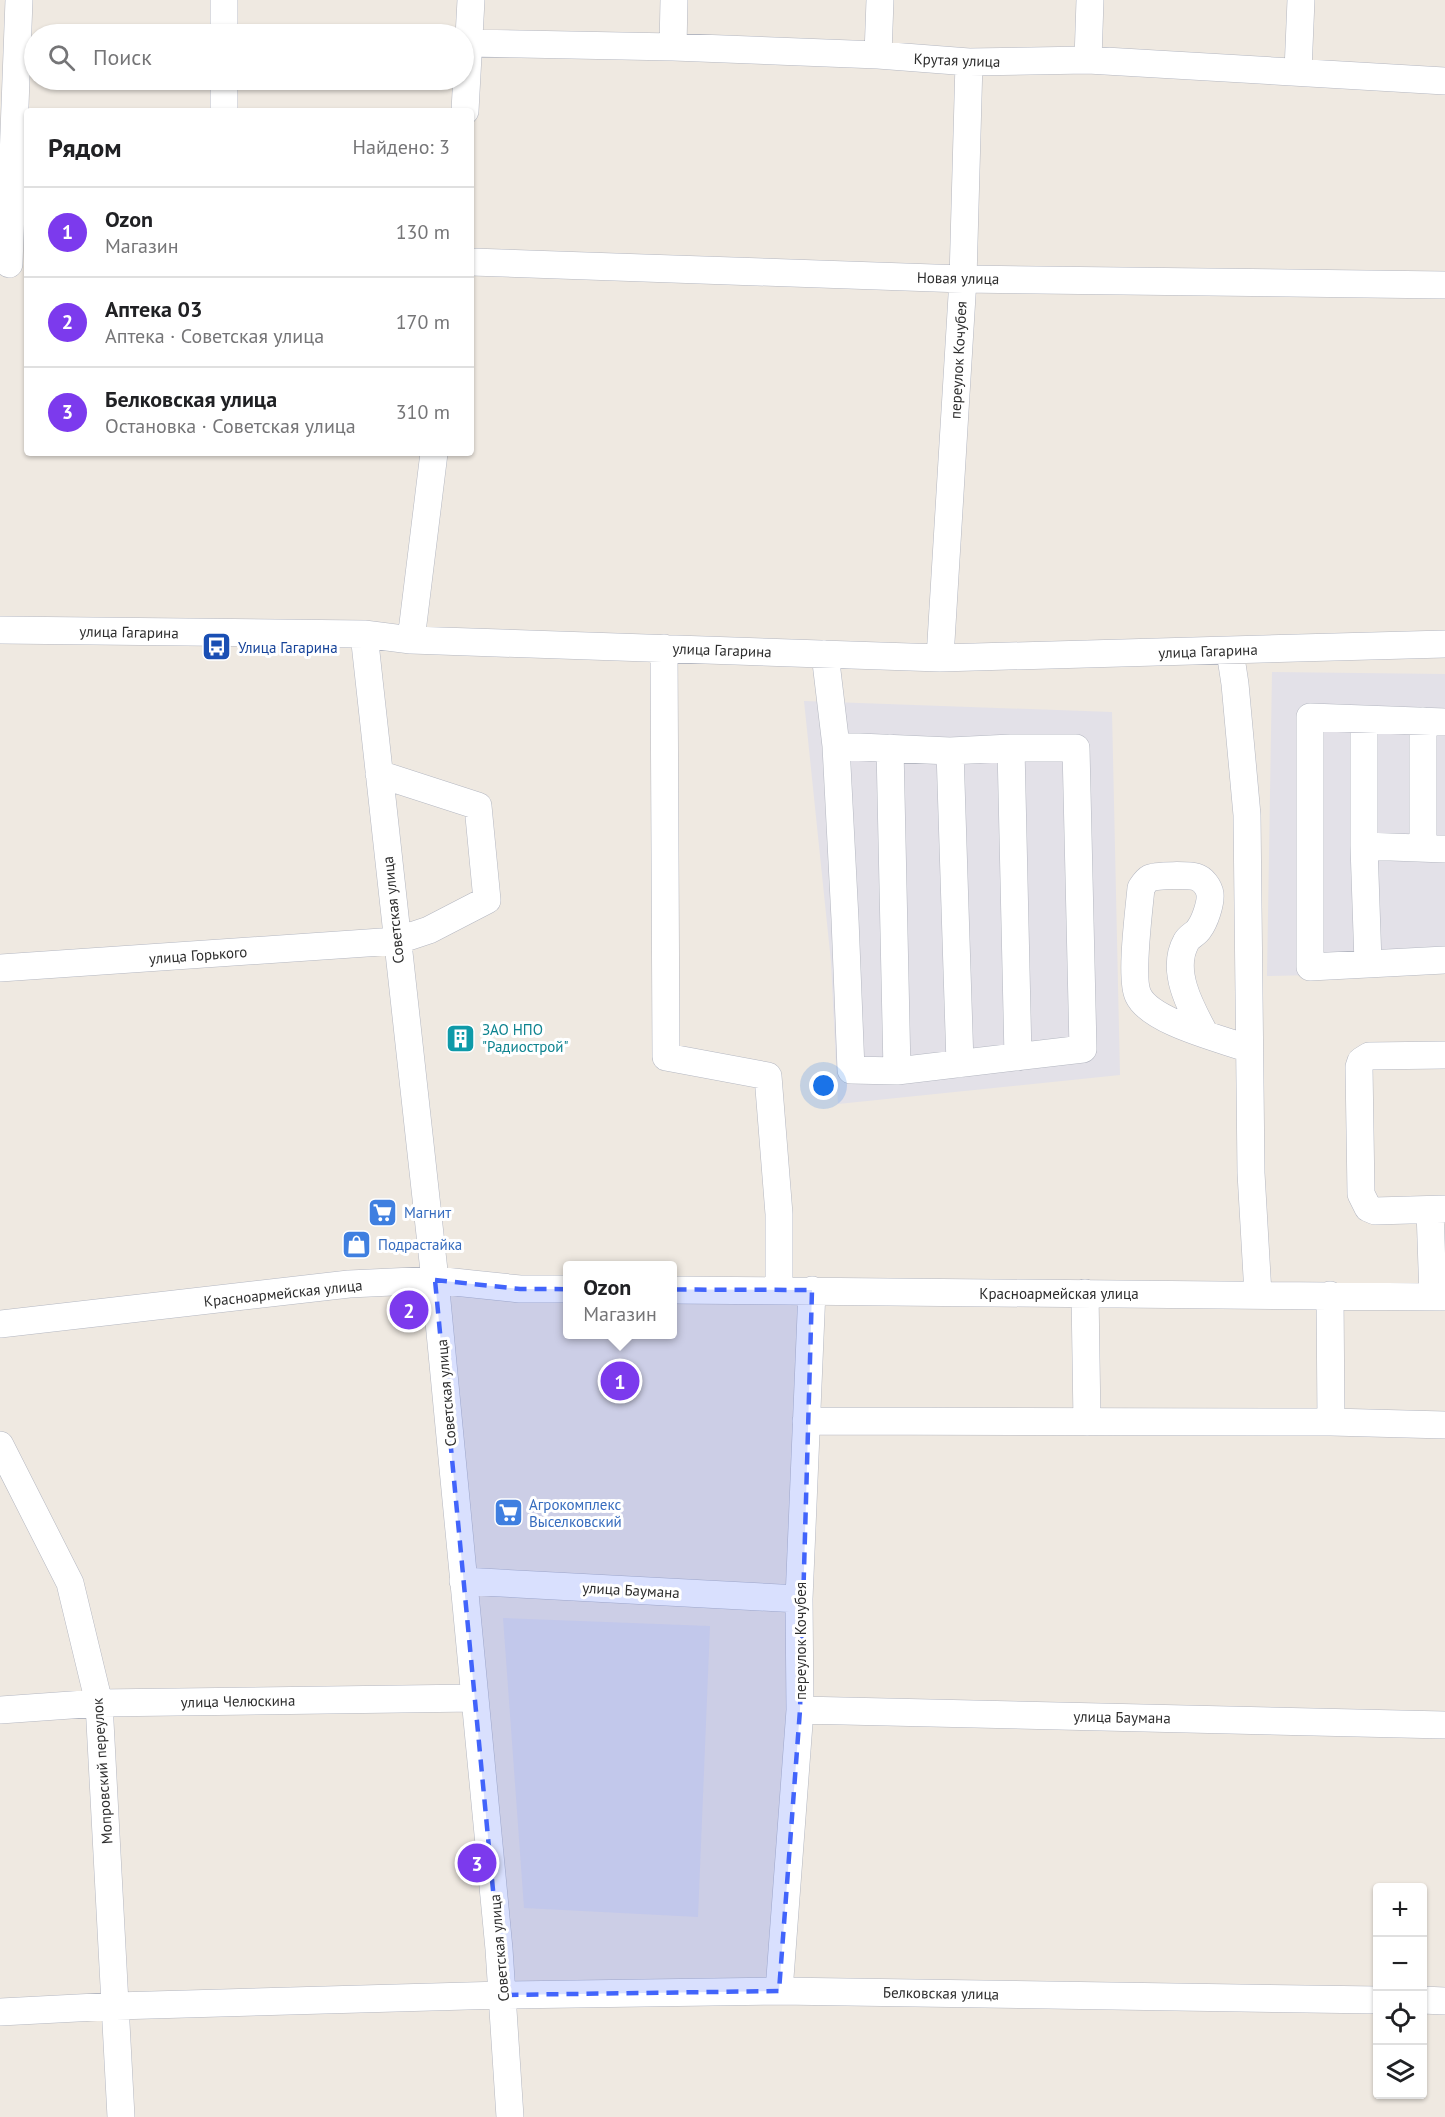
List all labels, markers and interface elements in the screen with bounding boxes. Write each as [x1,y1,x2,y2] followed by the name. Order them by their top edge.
[24,24,474,90] search box
[45,41,78,74] icon: search
[93,43,152,71] text: Поиск
[913,49,1001,71] street label: Крутая улица
[48,131,122,164] text: Рядом
[353,134,450,160] text: Найдено: 3
[105,205,153,233] text: Ozon
[62,219,73,245] text: 1
[396,219,450,245] text: 130 m
[105,233,179,259] text: Магазин
[917,268,999,288] street label: Новая улица
[105,295,202,323] text: Аптека 03
[945,301,971,419] street label: переулок Кочубея
[62,309,73,335] text: 2
[396,309,450,335] text: 170 m
[105,323,324,349] text: Аптека · Советская улица
[105,385,277,413] text: Белковская улица
[62,399,73,425] text: 3
[396,399,450,425] text: 310 m
[105,413,356,439] text: Остановка · Советская улица
[79,622,179,642] street label: улица Гагарина
[201,631,233,663] bus stop icon: Улица Гагарина
[238,638,338,657] place label: Улица Гагарина
[672,639,772,661] street label: улица Гагарина
[1158,640,1258,662] street label: улица Гагарина
[378,855,408,965] street label: Советская улица
[148,942,248,968] street label: улица Горького
[482,1020,569,1056] place label: ЗАО НПО "Радиострой"
[445,1022,477,1054] building icon: ЗАО НПО "Радиострой"
[809,1071,838,1100] your location
[367,1196,399,1228] supermarket icon: Магнит
[404,1203,451,1222] place label: Магнит
[341,1228,373,1260] shop icon: Подрастайка
[378,1235,462,1254] place label: Подрастайка
[563,1261,677,1339] popup
[583,1273,631,1301] text: Ozon
[203,1275,363,1311] street label: Красноармейская улица
[979,1284,1139,1303] street label: Красноармейская улица
[390,1288,428,1332] pin: 2
[583,1301,657,1327] text: Магазин
[432,1339,460,1447] street label: Советская улица
[600,1358,640,1404] pin: 1
[529,1495,622,1531] place label: Агрокомплекс Выселковский
[492,1497,524,1529] supermarket icon: Агрокомплекс Выселковский
[582,1578,680,1602] street label: улица Баумана
[791,1582,810,1700] street label: переулок Кочубея
[181,1691,295,1711] street label: улица Челюскина
[87,1696,117,1845] street label: Мопровский переулок
[1073,1707,1171,1727] street label: улица Баумана
[458,1840,496,1886] pin: 3
[1373,1883,1427,2099] map controls
[1373,1883,1427,1937] button: +
[485,1894,513,2002] street label: Советская улица
[1373,1937,1427,1991] button: −
[883,1982,999,2004] street label: Белковская улица
[1373,1991,1427,2045] button: locate
[1373,2045,1427,2099] button: layers

